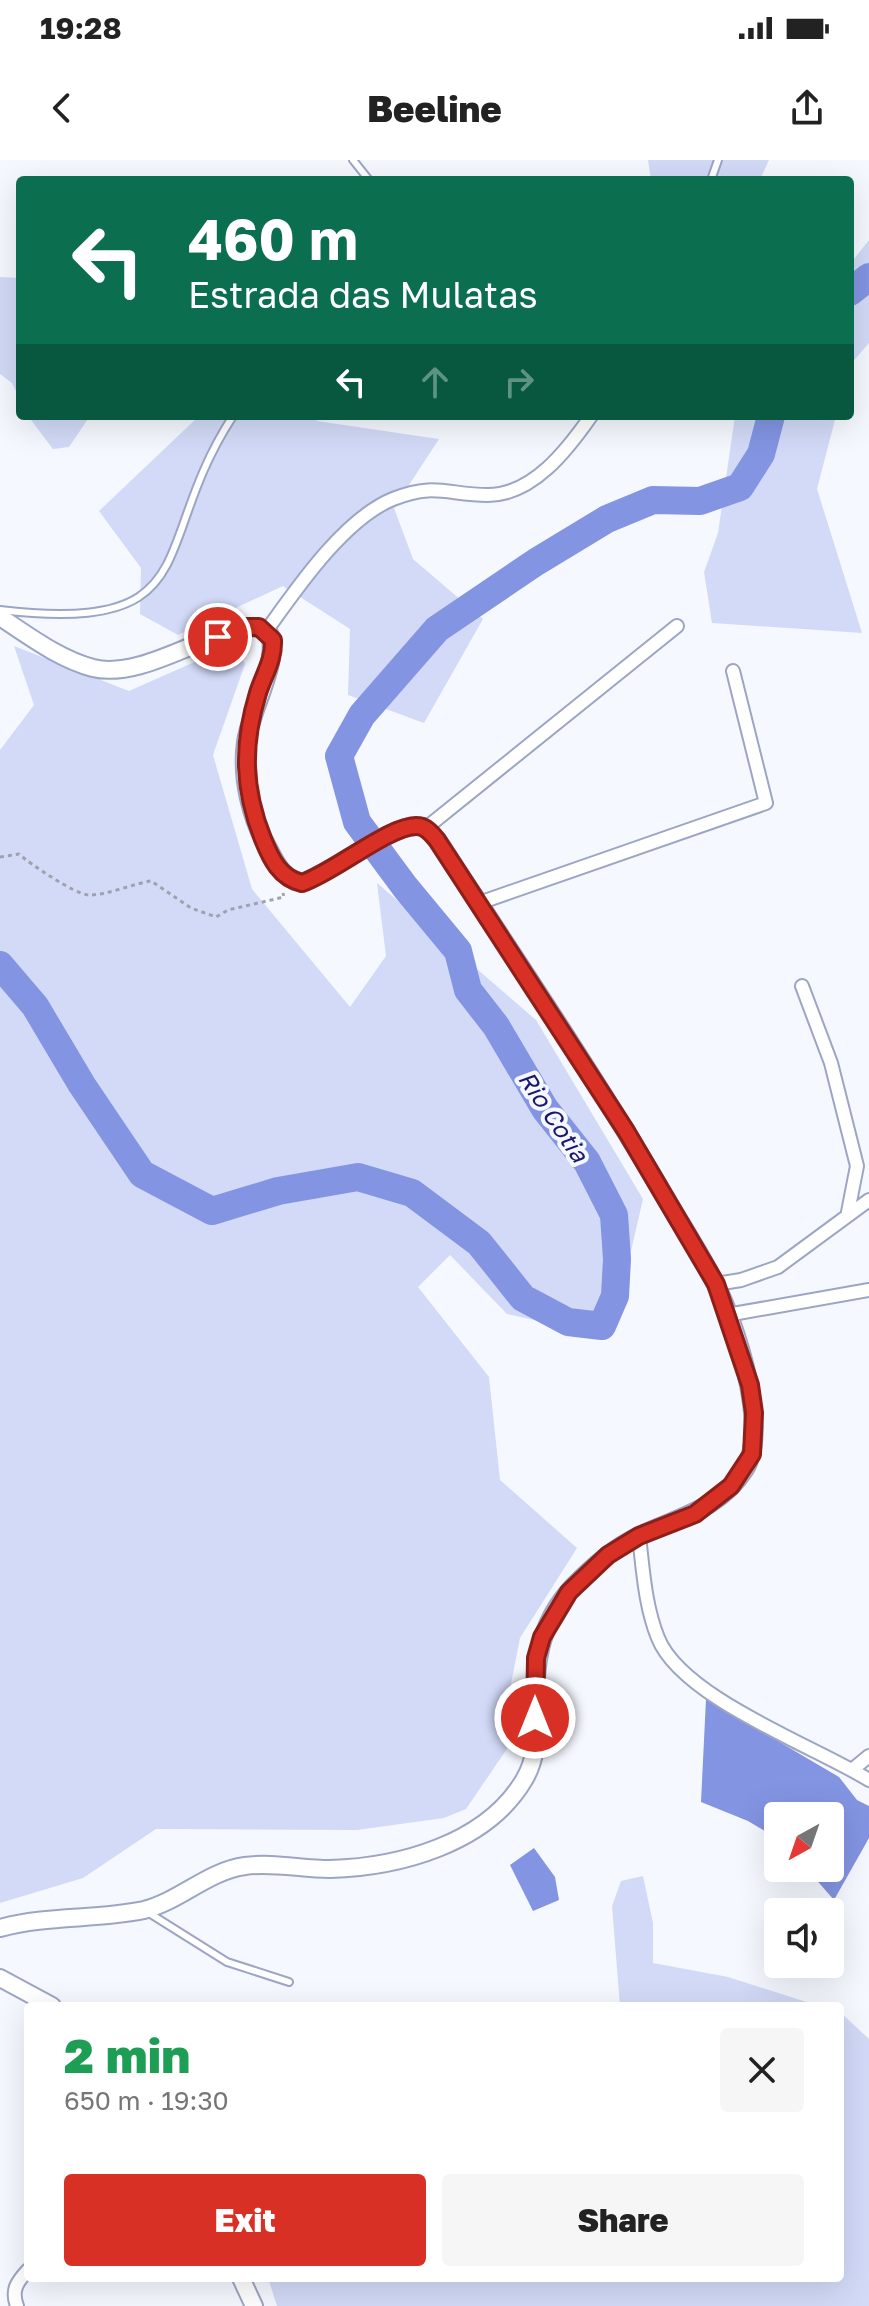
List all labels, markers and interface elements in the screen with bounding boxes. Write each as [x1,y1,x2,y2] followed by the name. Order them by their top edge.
[40,10,122,46] text: 19:28
[40,86,84,130] icon: back
[785,86,829,130] icon: share
[367,87,502,130] text: Beeline
[188,205,358,272] text: 460 m
[56,208,160,312] icon: left
[188,273,538,316] text: Estrada das Mulatas
[329,360,373,404] icon: left
[413,360,457,404] icon: ahead
[497,360,541,404] icon: right
[184,603,252,671] pin
[196,615,240,659] icon: arrive
[513,1065,596,1168] water label: Rio Cotia
[493,1676,577,1760] position arrow
[764,1802,844,1882] north arrow
[764,1802,844,1978] map controls
[764,1898,844,1978] button: sound
[64,2026,190,2084] text: 2 min
[720,2028,804,2112] button: close
[64,2085,229,2116] text: 650 m · 19:30
[64,2174,426,2266] button: Exit
[442,2174,804,2266] button: Share

